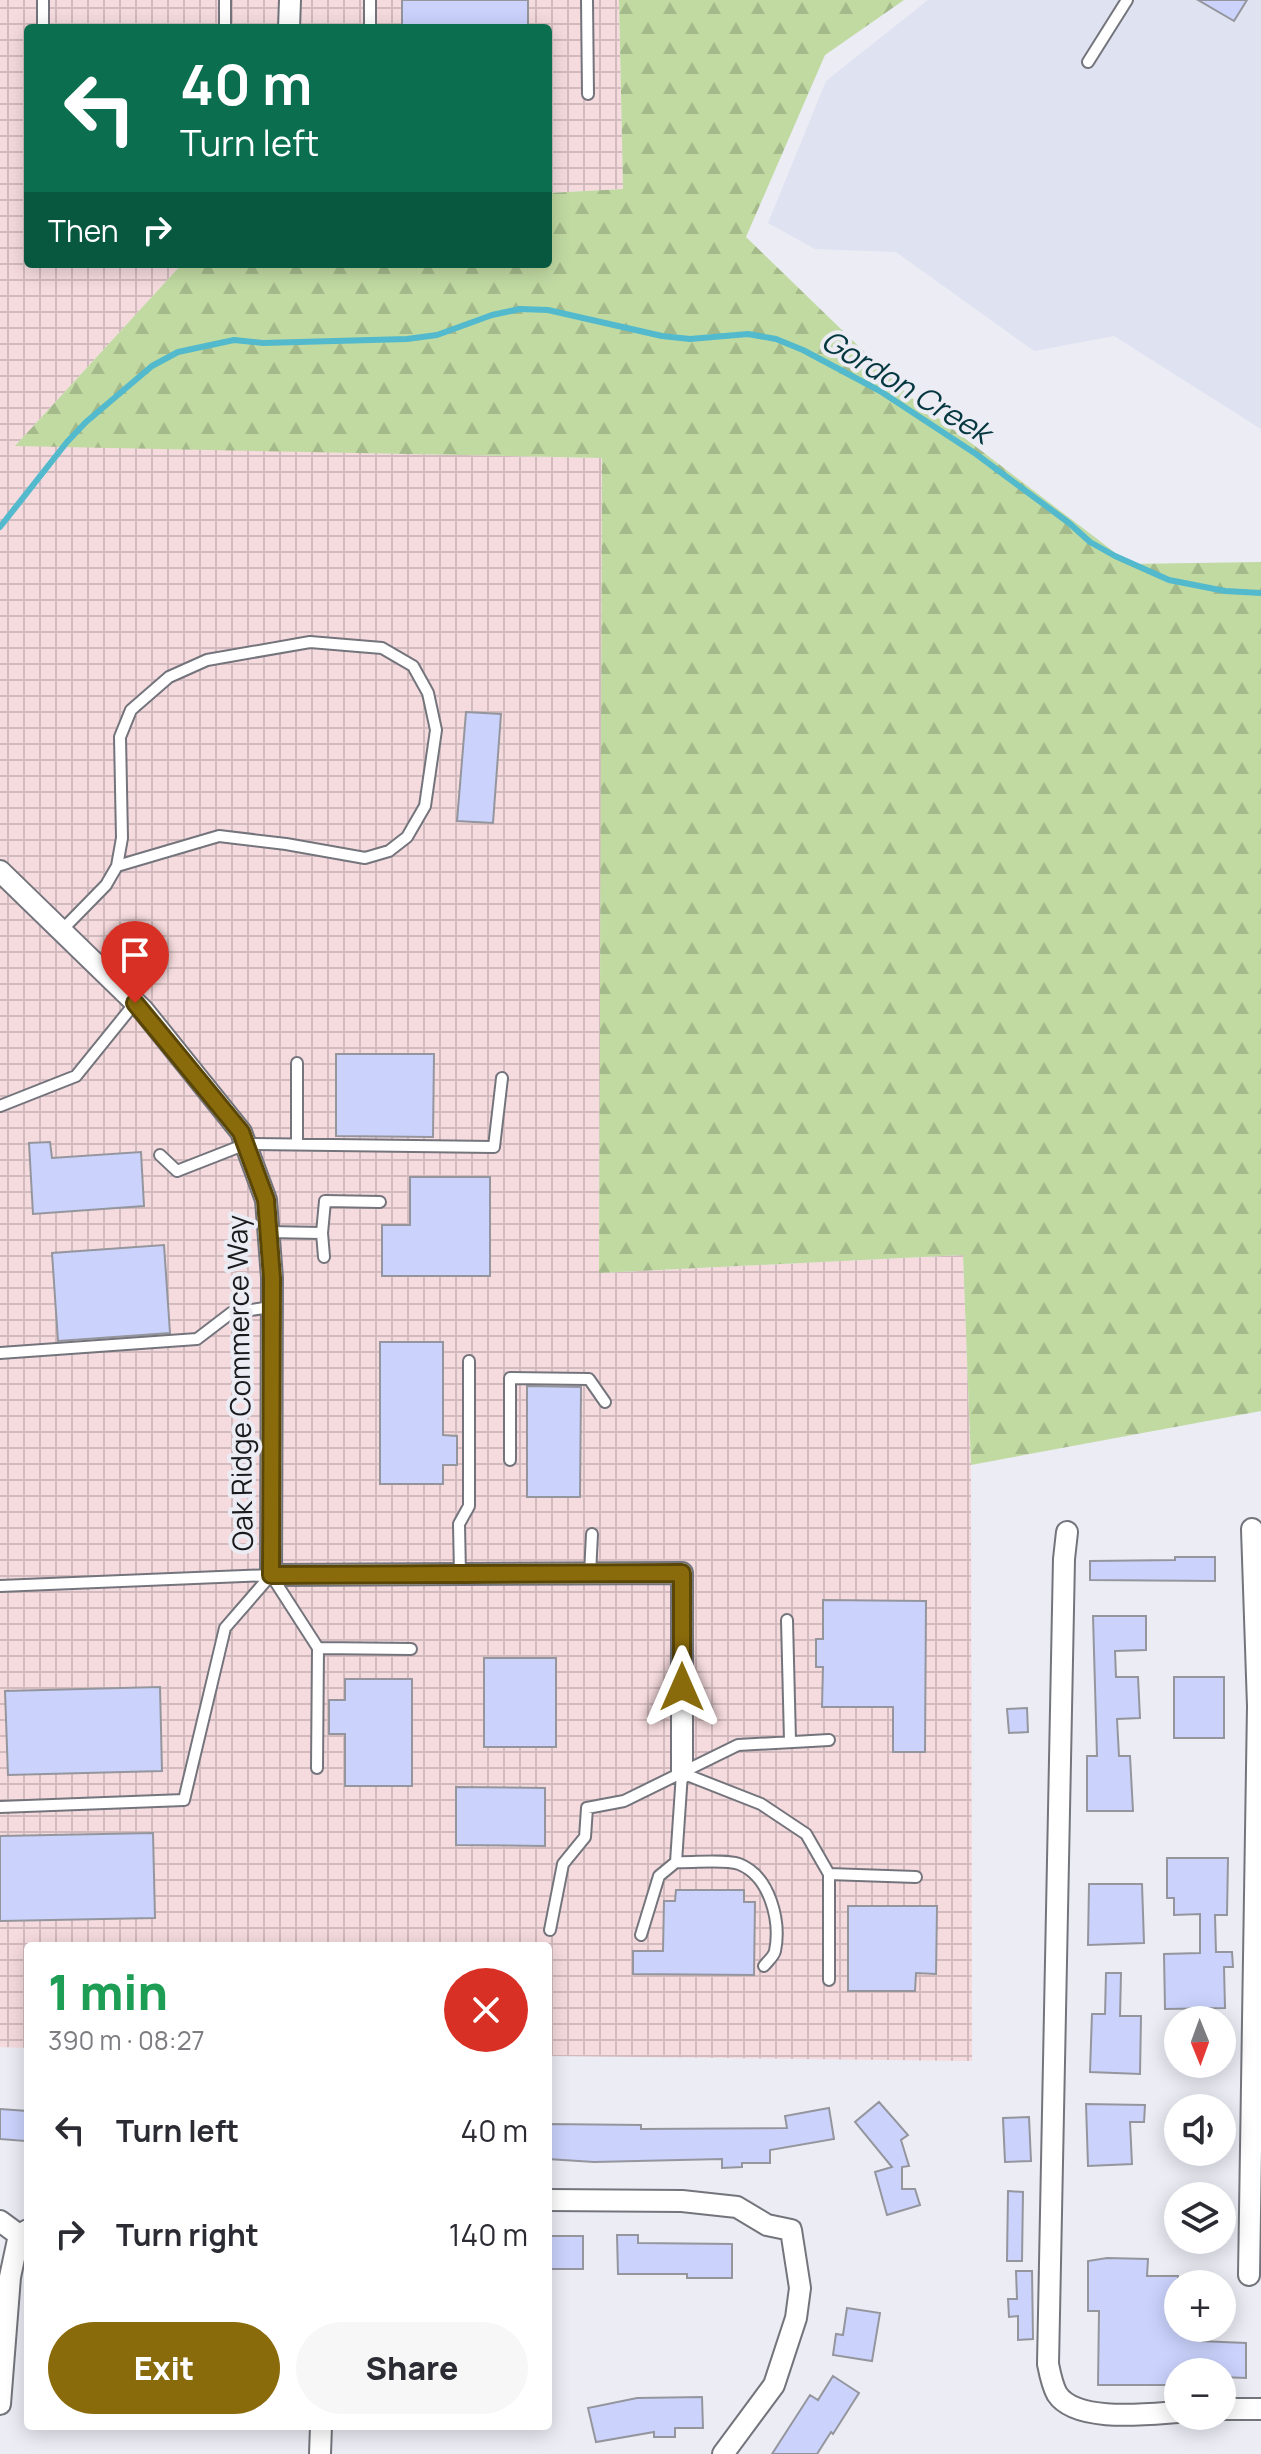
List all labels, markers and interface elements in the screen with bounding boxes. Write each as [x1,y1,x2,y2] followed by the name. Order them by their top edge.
[180,45,312,122] text: 40 m
[48,56,152,160] icon: left
[180,118,319,167] text: Turn left
[135,208,179,252] icon: right
[48,210,119,251] text: Then
[814,319,1003,455] water label: Gordon Creek
[101,921,169,1003] pin
[113,933,157,977] icon: arrive
[217,1214,261,1551] street label: Oak Ridge Commerce Way
[640,1645,724,1729] position arrow
[48,1959,168,2024] text: 1 min
[444,1968,528,2052] button: close
[1164,2006,1236,2078] north arrow
[1164,2006,1236,2430] map controls
[48,2022,205,2058] text: 390 m · 08:27
[1164,2094,1236,2166] button: sound
[48,2108,92,2152] icon: left
[116,2110,239,2151] text: Turn left
[461,2110,528,2151] text: 40 m
[1164,2182,1236,2254] button: layers
[48,2212,92,2256] icon: right
[116,2214,259,2255] text: Turn right
[449,2214,528,2255] text: 140 m
[1164,2270,1236,2342] button: +
[48,2322,280,2414] button: Exit
[296,2322,528,2414] button: Share
[1164,2358,1236,2430] button: −

